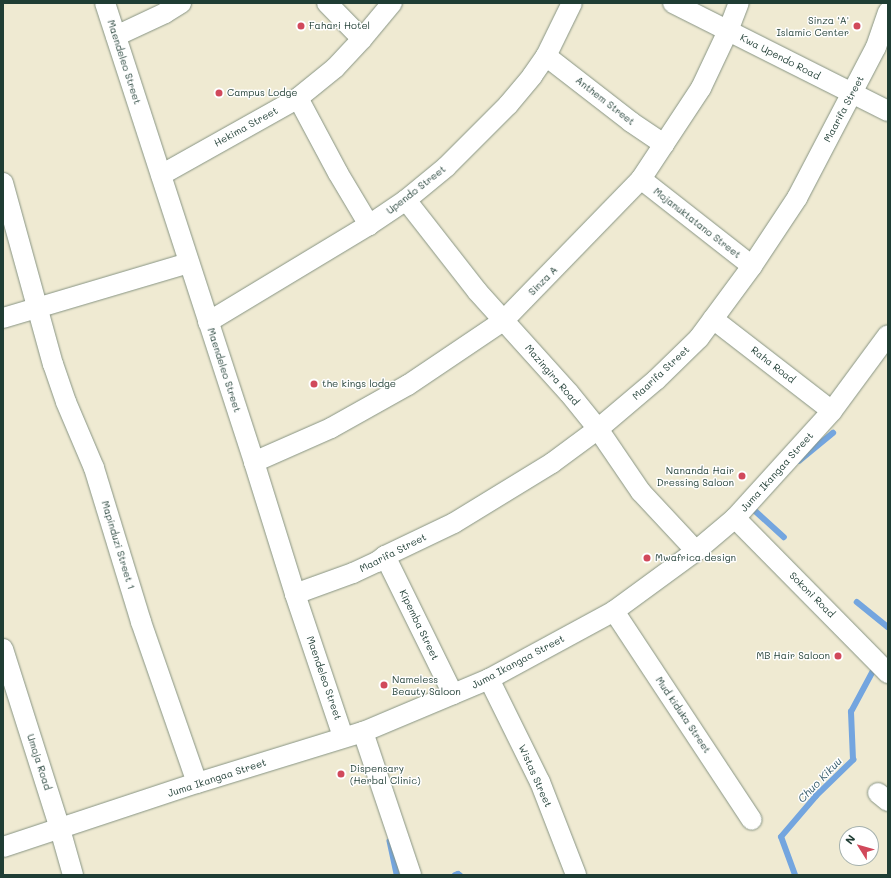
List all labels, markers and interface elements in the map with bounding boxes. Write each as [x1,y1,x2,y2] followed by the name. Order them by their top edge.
[776,14,849,38] place label: Sinza ‘A' Islamic Center
[105,18,143,106] street label: Maendeleo Street
[309,20,370,32] place label: Fahari Hotel
[296,21,306,31] marker: Fahari Hotel
[852,21,862,31] marker: Sinza ‘A' Islamic Center
[738,32,822,82] street label: Kwa Upendo Road
[573,74,637,128] street label: Anthem Street
[821,74,867,144] street label: Maarifa Street
[227,87,298,99] place label: Campus Lodge
[214,88,224,98] marker: Campus Lodge
[212,105,280,149] street label: Hekima Street
[384,163,448,217] street label: Upendo Street
[651,185,743,261] street label: Mojanuktatano Street
[526,264,560,298] street label: Sinza A
[205,326,243,414] street label: Maendeleo Street
[522,342,582,408] street label: Mazingira Road
[630,343,692,403] street label: Maarifa Street
[749,344,797,386] street label: Raha Road
[322,378,396,390] place label: the kings lodge
[309,379,319,389] marker: the kings lodge
[738,430,816,514] street label: Juma Ikangaa Street
[657,464,734,488] place label: Nananda Hair Dressing Saloon
[737,471,747,481] marker: Nananda Hair Dressing Saloon
[99,499,137,591] street label: Mapinduzi Street 1
[357,531,429,575] street label: Maarifa Street
[655,552,736,564] place label: Mwafrica design
[642,553,652,563] marker: Mwafrica design
[787,570,837,620] street label: Sokoni Road
[397,588,441,662] street label: Kipemba Street
[470,632,566,692] street label: Juma Ikangaa Street
[304,634,344,722] street label: Maendeleo Street
[756,650,830,662] place label: MB Hair Saloon
[833,651,843,661] marker: MB Hair Saloon
[392,673,461,696] place label: Nameless Beauty Saloon
[653,674,713,756] street label: Mud kiduka Street
[379,680,389,690] marker: Nameless Beauty Saloon
[24,732,54,792] street label: Umoja Road
[516,743,554,809] street label: Wistas Street
[795,755,845,805] water label: Chuo Kikuu
[166,756,268,800] street label: Juma Ikangaa Street
[350,762,421,786] place label: Dispensary (Herbal Clinic)
[335,768,347,780] marker: Dispensary (Herbal Clinic)
[839,826,879,866] north arrow
[841,831,858,847] text: N

